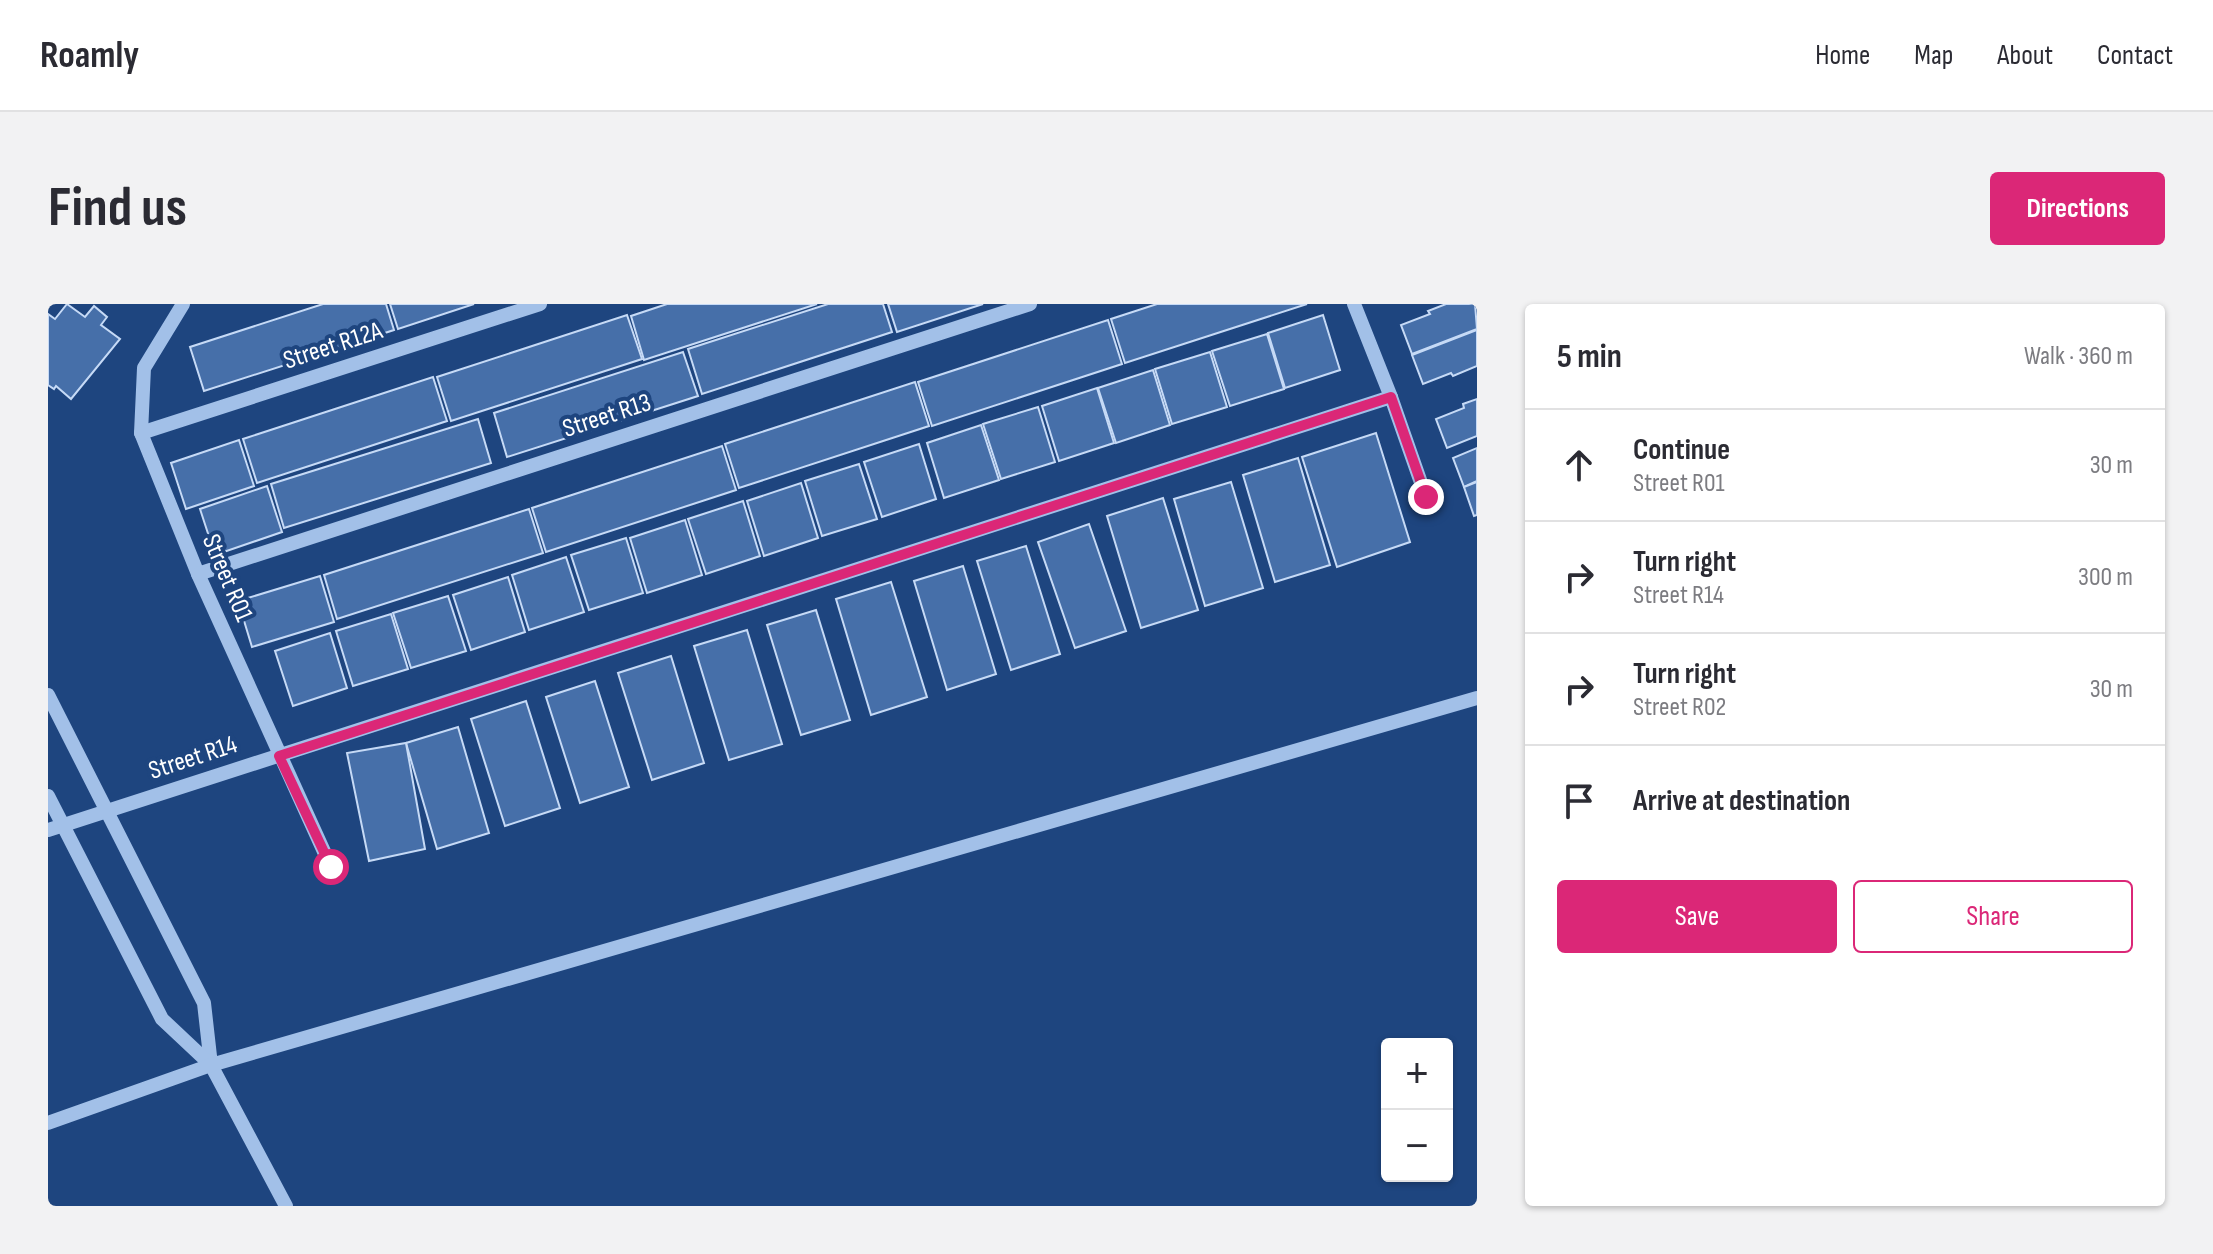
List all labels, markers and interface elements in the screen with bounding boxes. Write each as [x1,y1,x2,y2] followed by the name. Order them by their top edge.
[40,33,139,78] text: Roamly
[1815,39,1870,72] text: Home
[1914,39,1953,72] text: Map
[1997,39,2053,72] text: About
[2097,39,2173,72] text: Contact
[1990,172,2165,245] button: Directions
[48,175,187,242] text: Find us
[280,315,387,377] street label: Street R12A
[1557,336,1622,377] text: 5 min
[2024,341,2133,372] text: Walk · 360 m
[559,387,655,445] street label: Street R13
[1633,432,1730,468] text: Continue
[1557,443,1601,487] icon: ahead
[2090,450,2133,481] text: 30 m
[1633,468,1725,499] text: Street R01
[1408,479,1444,515] route end
[195,530,259,626] street label: Street R01
[1633,544,1736,580] text: Turn right
[1557,555,1601,599] icon: right
[2078,562,2133,593] text: 300 m
[1633,580,1724,611] text: Street R14
[1633,656,1736,692] text: Turn right
[1557,667,1601,711] icon: right
[2090,674,2133,705] text: 30 m
[1633,692,1726,723] text: Street R02
[145,729,241,787] street label: Street R14
[1557,779,1601,823] icon: arrive
[1633,783,1850,819] text: Arrive at destination
[313,849,349,885] route start
[1557,880,1837,953] button: Save
[1853,880,2133,953] button: Share
[1381,1038,1453,1182] map controls
[1381,1038,1453,1110] button: +
[1381,1110,1453,1182] button: −

